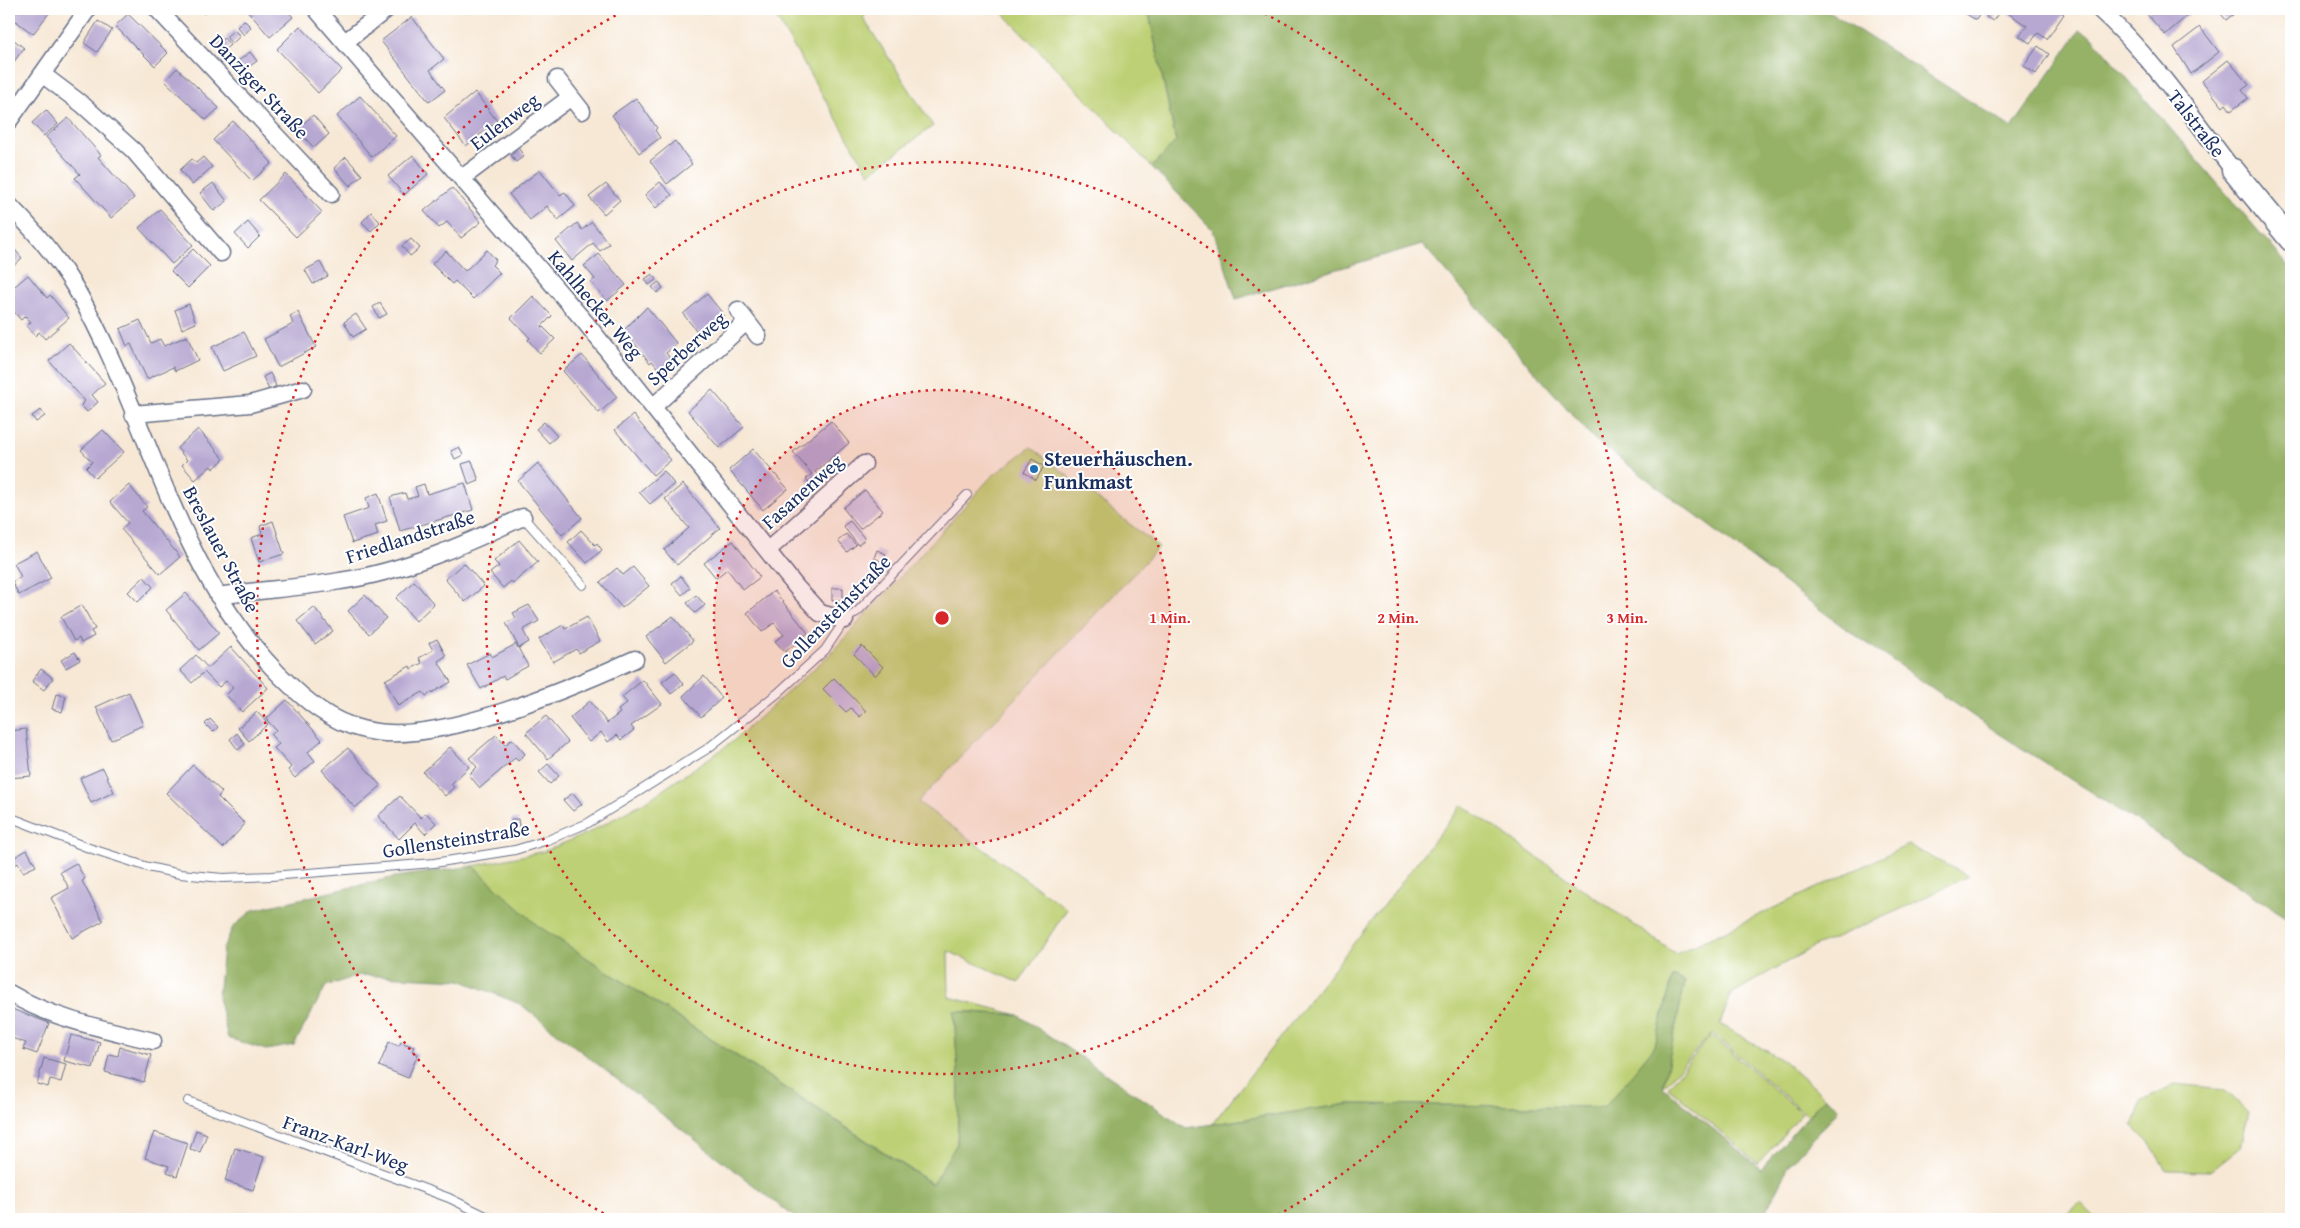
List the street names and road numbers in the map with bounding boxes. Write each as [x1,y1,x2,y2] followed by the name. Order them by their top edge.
[203,27,317,145] street label: Danziger Straße
[2161,83,2233,163] street label: Talstraße
[463,85,545,157] street label: Eulenweg
[542,243,650,365] street label: Kahlhecker Weg
[639,304,733,392] street label: Sperberweg
[755,446,849,536] street label: Fasanenweg
[176,480,268,618] street label: Breslauer Straße
[342,501,478,571] street label: Friedlandstraße
[773,547,897,675] street label: Gollensteinstraße
[380,813,532,865] street label: Gollensteinstraße
[279,1107,413,1179] street label: Franz-Karl-Weg

